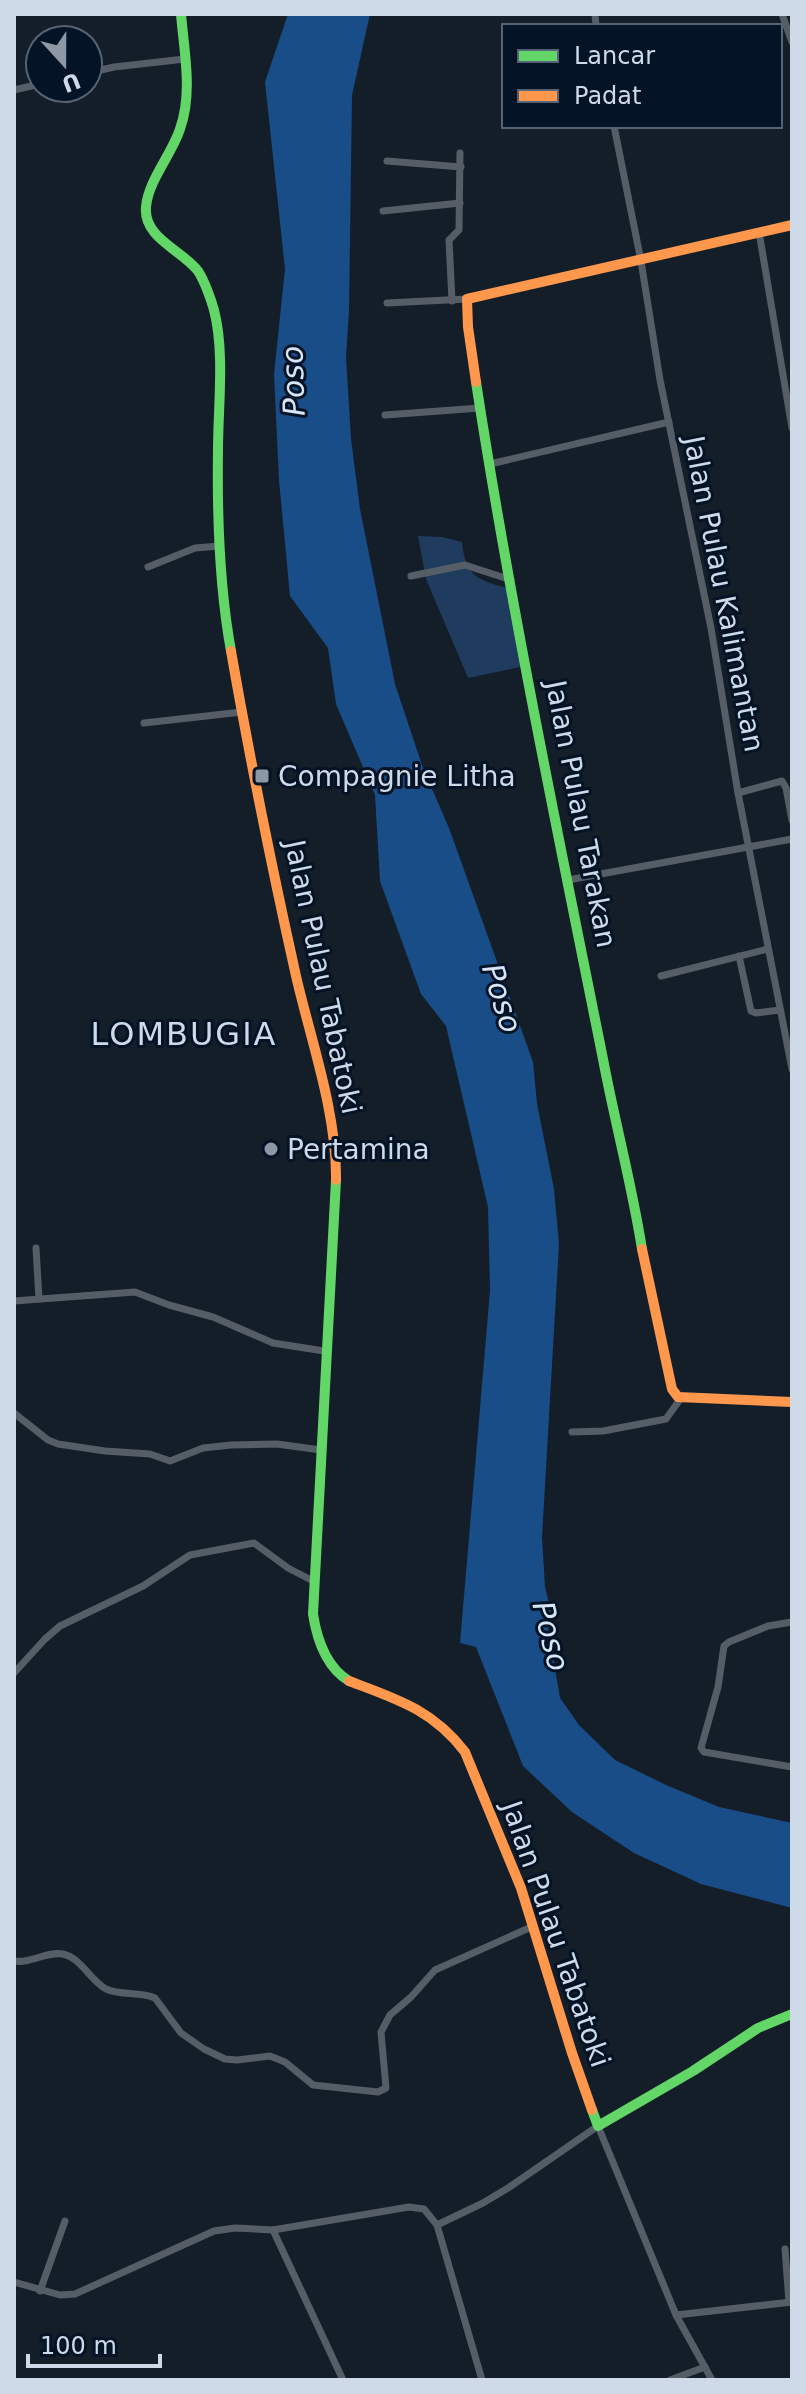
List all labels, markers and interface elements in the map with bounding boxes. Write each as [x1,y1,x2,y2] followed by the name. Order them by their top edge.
[24,24,104,104] north arrow
[502,24,782,128] legend
[574,42,655,70] text: Lancar
[58,67,84,97] text: U
[574,82,641,110] text: Padat
[274,345,312,417] water label: Poso
[677,431,771,755] street label: Jalan Pulau Kalimantan
[539,676,623,950] street label: Jalan Pulau Tarakan
[278,760,516,793] place label: Compagnie Litha
[253,767,271,785] marker: Compagnie Litha
[277,835,368,1117] street label: Jalan Pulau Tabatoki
[475,959,529,1037] water label: Poso
[91,1015,277,1053] district label: LOMBUGIA
[287,1133,430,1166] place label: Pertamina
[262,1140,280,1158] marker: Pertamina
[525,1598,577,1674] water label: Poso
[494,1795,617,2071] street label: Jalan Pulau Tabatoki
[28,2318,160,2368] scale bar
[40,2332,117,2360] text: 100 m

